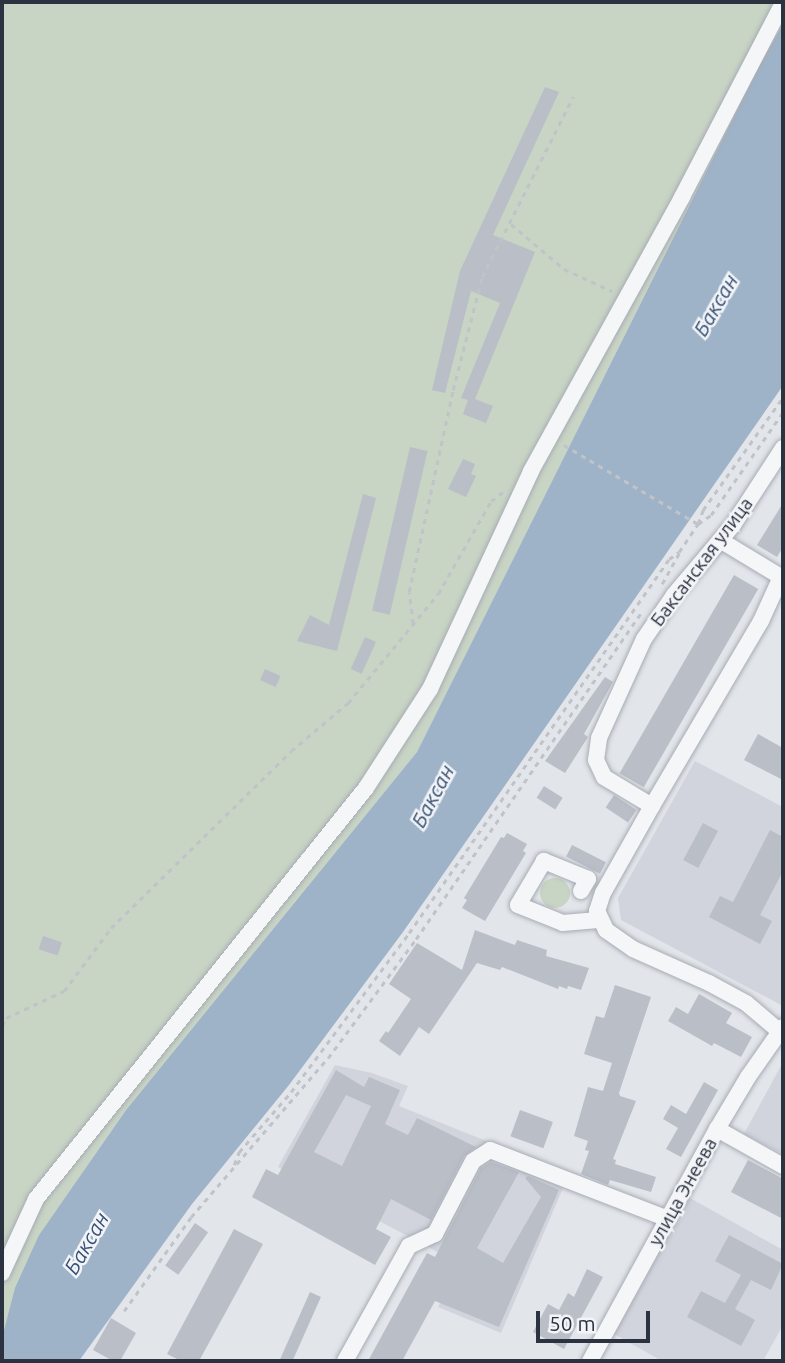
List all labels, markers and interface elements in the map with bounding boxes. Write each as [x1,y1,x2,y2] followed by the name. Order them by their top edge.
[687,270,743,340] water label: Баксан
[646,493,758,631] street label: Баксанская улица
[405,761,459,831] water label: Баксан
[644,1134,722,1250] street label: улица Энеева
[58,1208,114,1278] water label: Баксан
[540,1296,654,1340] scale bar
[549,1311,596,1335] text: 50 m

